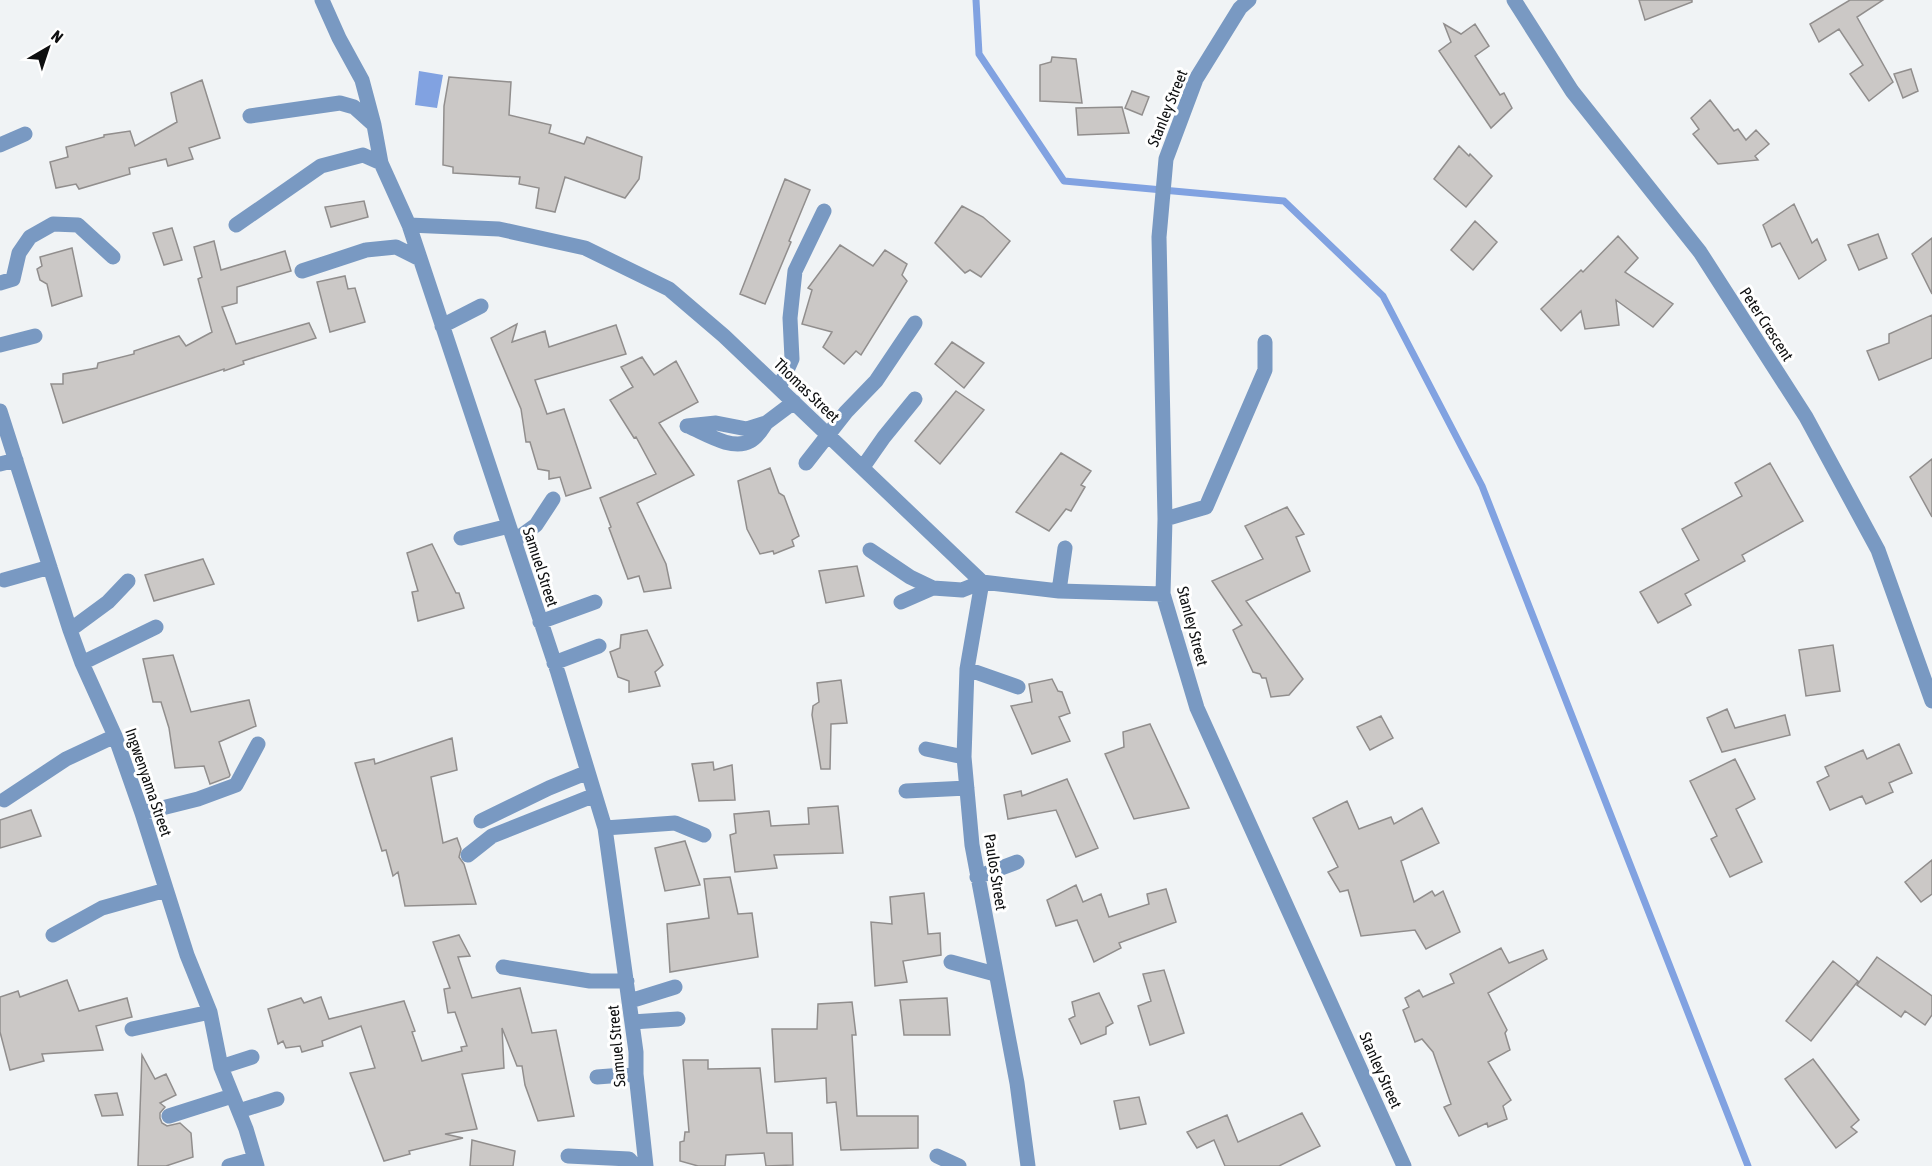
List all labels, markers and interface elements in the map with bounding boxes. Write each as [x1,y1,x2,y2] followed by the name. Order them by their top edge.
[18,18,78,78] north arrow
[48,26,67,46] text: N
[1143,66,1192,150] street label: Stanley Street
[1737,284,1798,364] street label: Peter Crescent
[771,354,844,426] street label: Thomas Street
[520,525,562,609] street label: Samuel Street
[1173,584,1212,668] street label: Stanley Street
[121,726,176,839] street label: Ingwenyama Street
[981,832,1011,912] street label: Paulos Street
[603,1004,629,1088] street label: Samuel Street
[1355,1029,1406,1112] street label: Stanley Street

